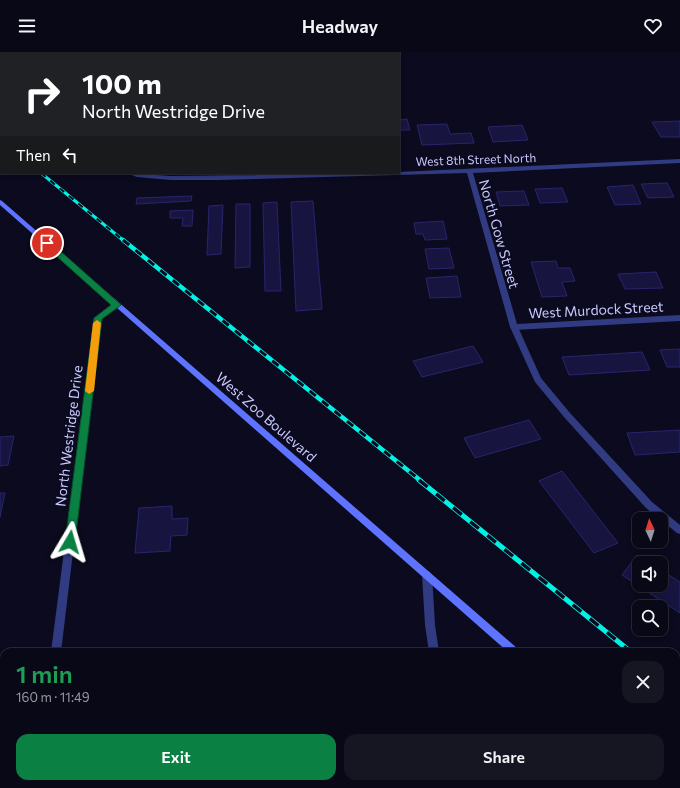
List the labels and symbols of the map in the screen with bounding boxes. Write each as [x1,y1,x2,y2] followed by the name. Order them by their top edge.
[415,150,537,168] street label: West 8th Street North
[476,177,523,291] street label: North Gow Street
[30,226,64,260] pin
[528,297,664,322] street label: West Murdock Street
[51,364,86,508] street label: North Westridge Drive
[212,368,320,465] street label: West Zoo Boulevard
[632,512,668,548] north arrow
[49,521,91,563] position arrow

